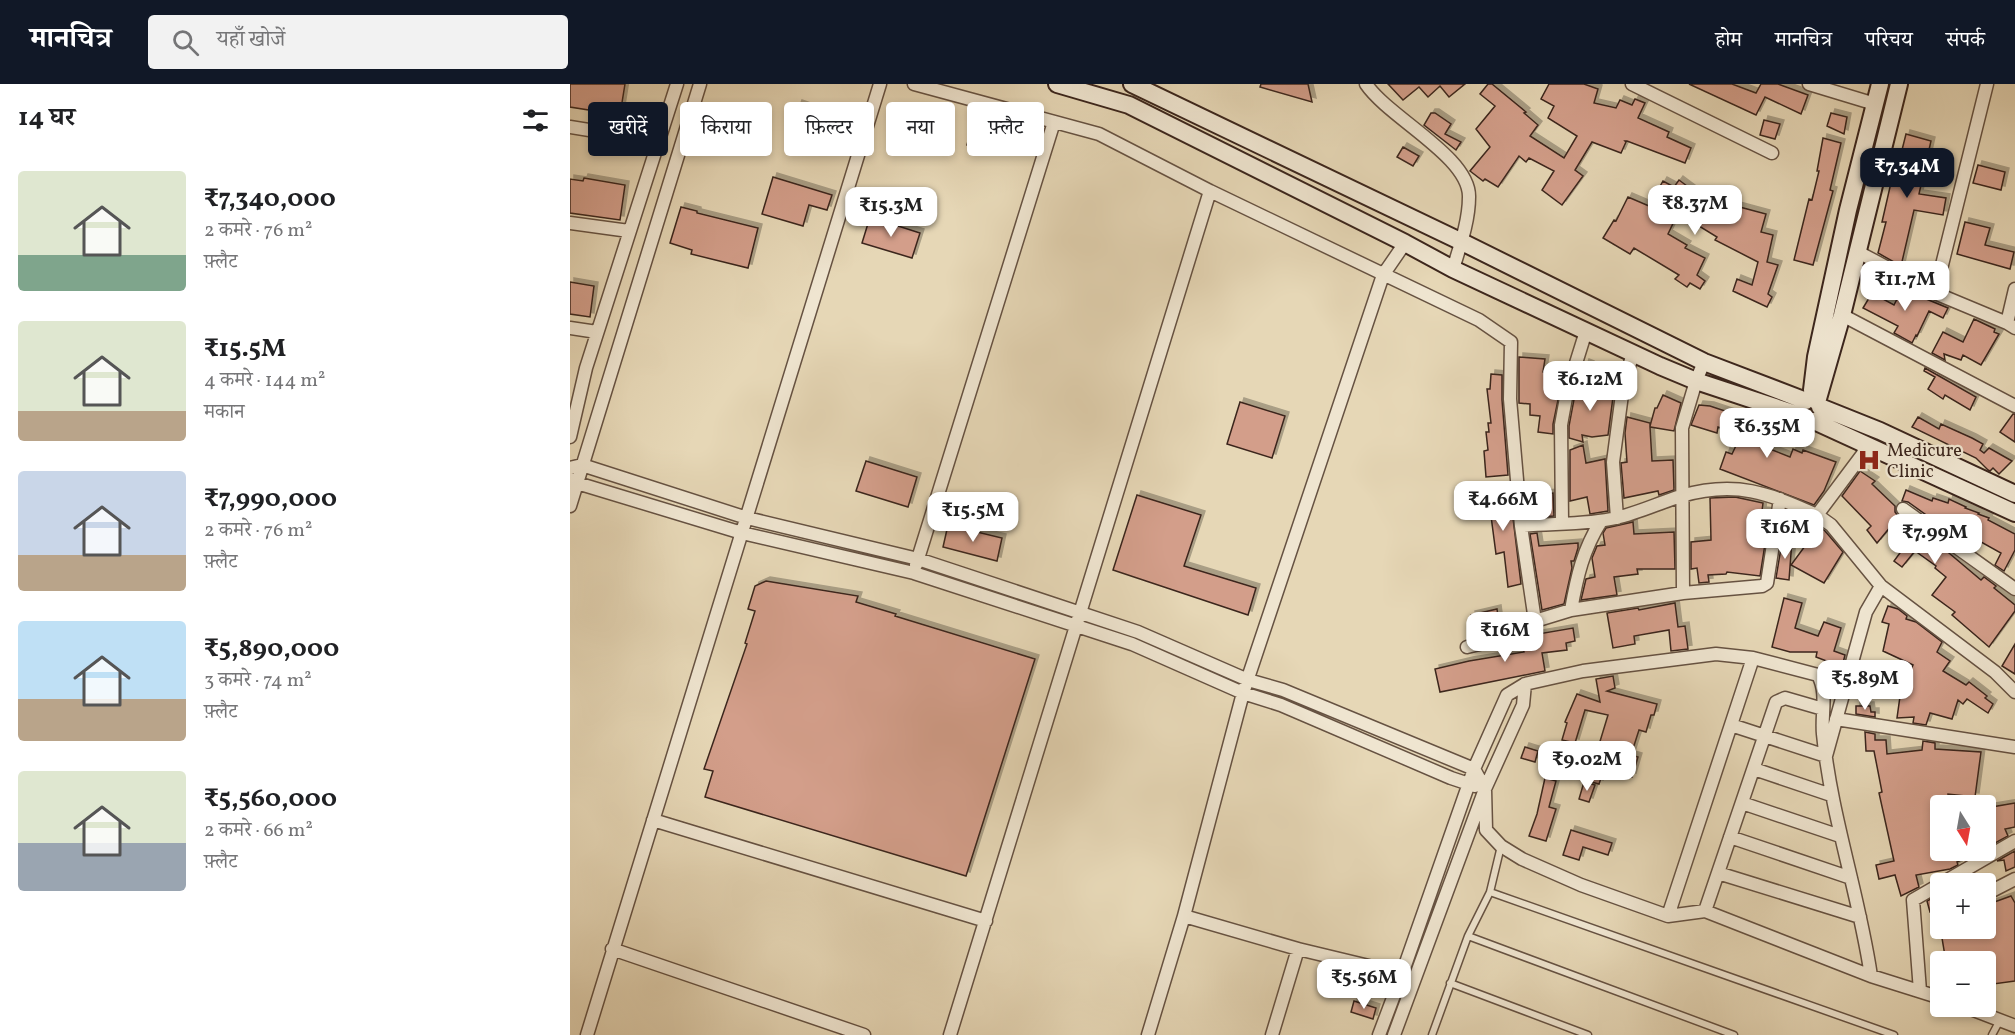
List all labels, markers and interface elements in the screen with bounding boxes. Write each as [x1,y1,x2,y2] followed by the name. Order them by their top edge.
[148,15,568,69] search box
[30,20,112,59] text: मानचित्र
[217,25,285,56] text: यहाँ खोजें
[169,26,202,59] icon: search
[1715,26,1742,55] text: होम
[1775,26,1832,55] text: मानचित्र
[1865,26,1913,55] text: परिचय
[1946,26,1985,55] text: संपर्क
[18,100,75,136] text: 14 घर
[588,102,668,156] chip: खरीदें
[680,102,772,156] chip: किराया
[784,102,874,156] chip: फ़िल्टर
[886,102,955,156] chip: नया
[967,102,1044,156] chip: फ़्लैट
[519,104,552,137] icon: filters
[1858,148,1956,199] pin: ₹7.34M
[1874,153,1940,181] text: ₹7.34M
[204,181,336,217] text: ₹7,340,000
[1646,185,1744,236] pin: ₹8.37M
[842,187,940,238] pin: ₹15.3M
[1662,190,1728,218] text: ₹8.37M
[859,192,923,220] text: ₹15.3M
[66,195,138,267] icon: home
[204,217,312,245] text: 2 कमरे · 76 m²
[204,249,237,277] text: फ़्लैट
[1856,261,1954,312] pin: ₹11.7M
[1874,266,1936,294] text: ₹11.7M
[204,331,286,367] text: ₹15.5M
[66,345,138,417] icon: home
[1541,361,1639,412] pin: ₹6.12M
[1557,366,1623,394] text: ₹6.12M
[204,367,325,395] text: 4 कमरे · 144 m²
[204,399,245,427] text: मकान
[1718,408,1816,459] pin: ₹6.35M
[1734,413,1800,441] text: ₹6.35M
[1887,439,1962,485] place label: Medicure Clinic
[1856,447,1882,473] hospital icon: Medicure Clinic
[204,481,337,517] text: ₹7,990,000
[1454,481,1552,532] pin: ₹4.66M
[1468,486,1538,514] text: ₹4.66M
[924,492,1022,543] pin: ₹15.5M
[66,495,138,567] icon: home
[941,497,1005,525] text: ₹15.5M
[1749,509,1821,560] pin: ₹16M
[1760,514,1810,542] text: ₹16M
[1886,514,1984,565] pin: ₹7.99M
[204,517,312,545] text: 2 कमरे · 76 m²
[1902,519,1968,547] text: ₹7.99M
[204,549,237,577] text: फ़्लैट
[1469,612,1541,663] pin: ₹16M
[1480,617,1530,645] text: ₹16M
[204,631,339,667] text: ₹5,890,000
[66,645,138,717] icon: home
[1816,660,1914,711] pin: ₹5.89M
[1831,665,1899,693] text: ₹5.89M
[204,667,312,695] text: 3 कमरे · 74 m²
[204,699,237,727] text: फ़्लैट
[1538,741,1636,792] pin: ₹9.02M
[1552,746,1622,774] text: ₹9.02M
[204,781,337,817] text: ₹5,560,000
[66,795,138,867] icon: home
[1930,795,1996,861] north arrow
[1930,795,1996,1017] map controls
[204,817,313,845] text: 2 कमरे · 66 m²
[204,849,237,877] text: फ़्लैट
[1930,873,1996,939] button: +
[1930,951,1996,1017] button: −
[1315,959,1413,1010] pin: ₹5.56M
[1331,964,1397,992] text: ₹5.56M

